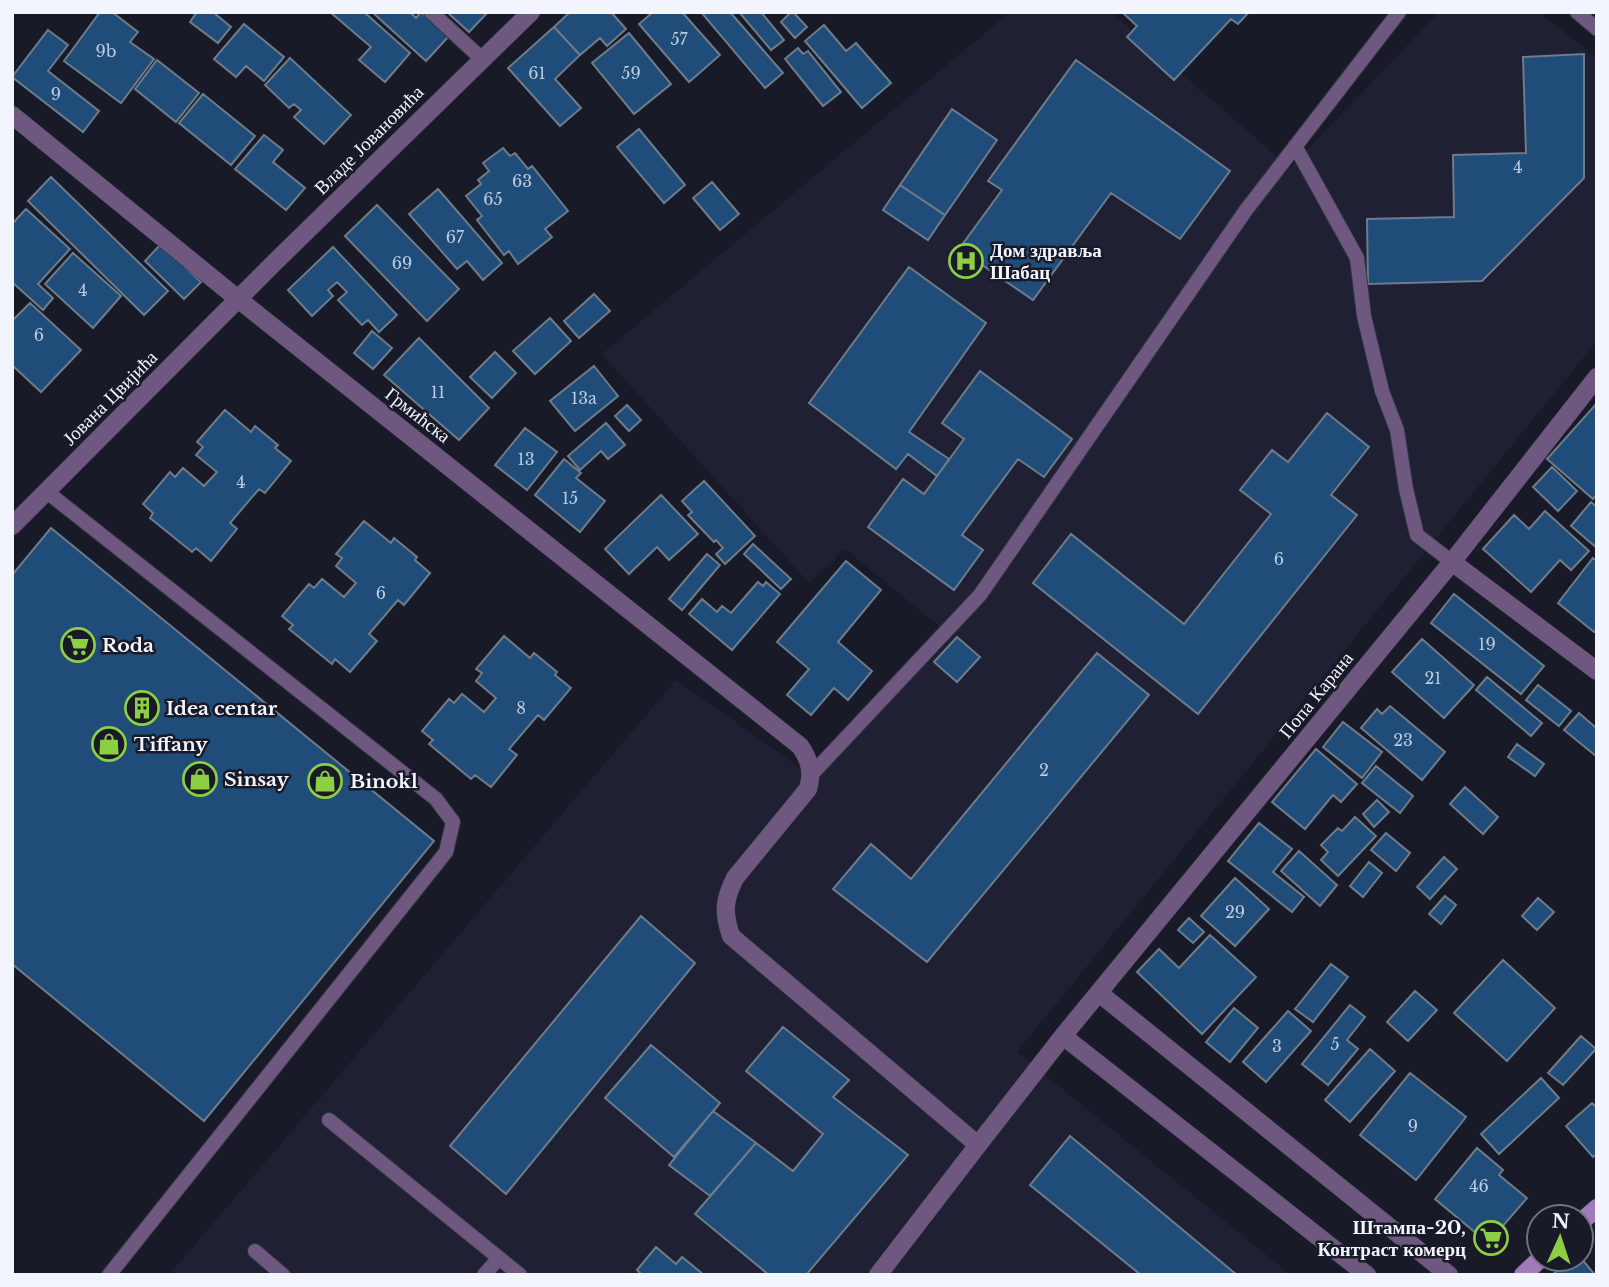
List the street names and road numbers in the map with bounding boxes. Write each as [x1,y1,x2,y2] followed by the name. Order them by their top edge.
[310,80,429,199] street label: Владе Јовановића
[58,346,162,450] street label: Јована Цвијића
[381,382,456,448] street label: Грмићска
[1274,647,1358,743] street label: Попа Карана

